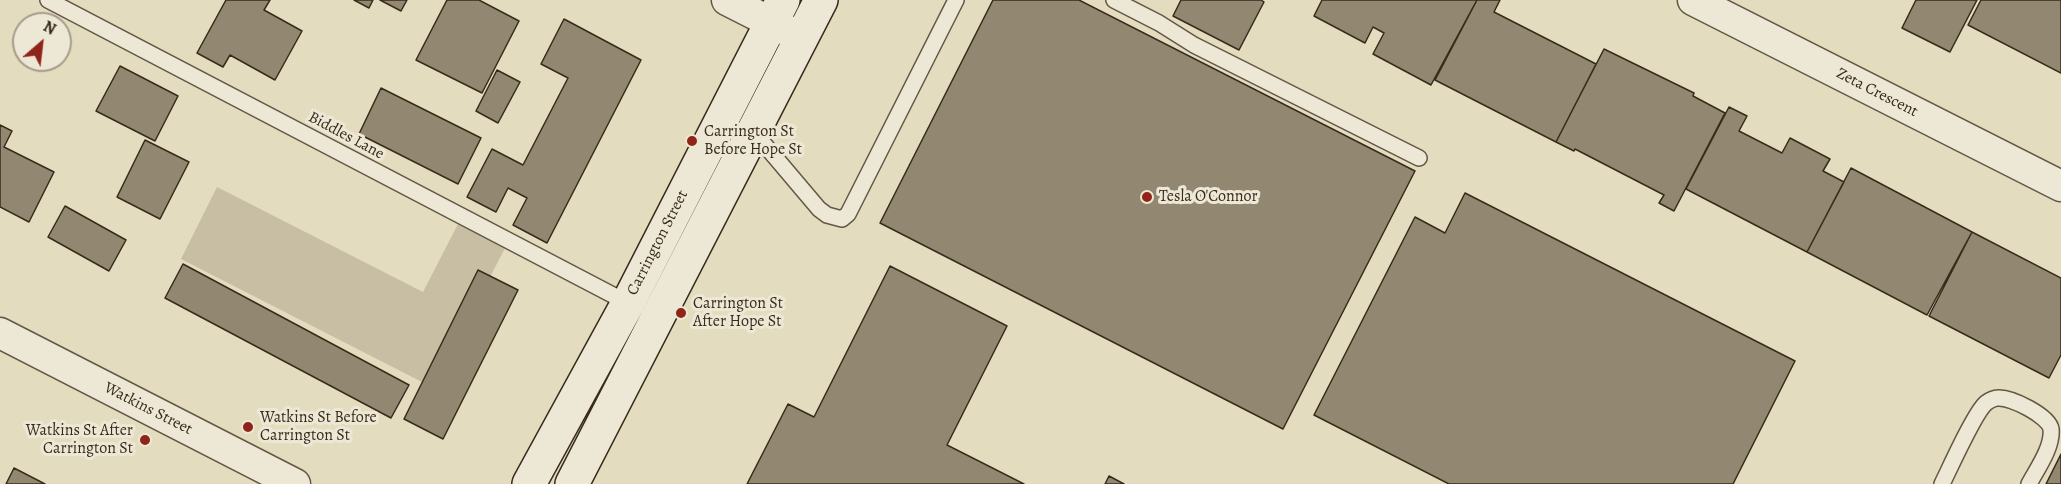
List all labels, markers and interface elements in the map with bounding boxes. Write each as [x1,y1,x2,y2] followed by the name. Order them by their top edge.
[12,12,72,72] north arrow
[39,15,60,40] text: N
[1833,64,1921,122] street label: Zeta Crescent
[305,108,387,164] street label: Biddles Lane
[704,122,802,160] place label: Carrington St Before Hope St
[685,134,699,148] marker: Carrington St Before Hope St
[623,187,693,299] street label: Carrington Street
[1159,187,1258,207] place label: Tesla O'Connor
[1140,190,1154,204] marker: Tesla O'Connor
[693,294,783,332] place label: Carrington St After Hope St
[674,306,688,320] marker: Carrington St After Hope St
[101,379,195,439] street label: Watkins Street
[260,408,377,446] place label: Watkins St Before Carrington St
[241,420,255,434] marker: Watkins St Before Carrington St
[26,421,133,459] place label: Watkins St After Carrington St
[138,433,152,447] marker: Watkins St After Carrington St

